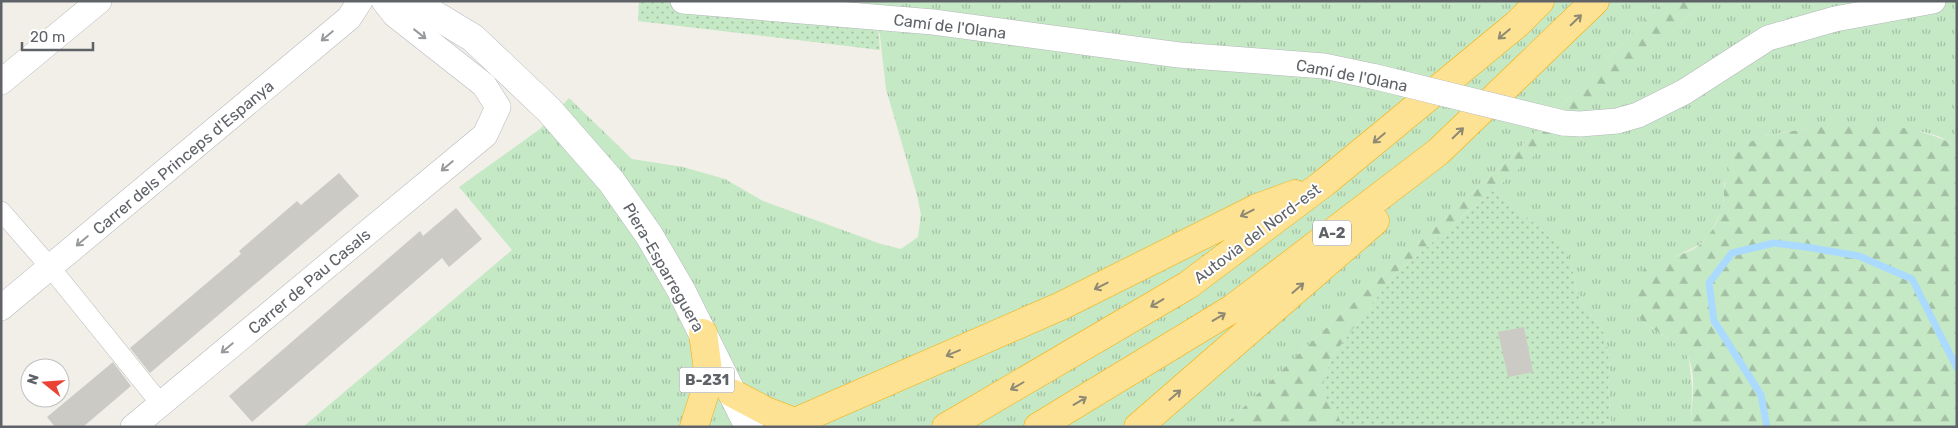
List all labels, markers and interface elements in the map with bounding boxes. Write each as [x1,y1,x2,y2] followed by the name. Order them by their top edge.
[893,10,1007,43] street label: Camí de l'Olana
[1569,14,1582,26] one-way arrow
[22,20,94,52] scale bar
[30,28,65,46] text: 20 m
[413,29,426,40] one-way arrow
[1498,29,1511,40] one-way arrow
[321,31,334,42] one-way arrow
[1294,55,1409,96] street label: Camí de l'Olana
[89,76,277,239] street label: Carrer dels Princeps d'Espanya
[1452,127,1465,139] one-way arrow
[1373,132,1386,143] one-way arrow
[441,161,454,172] one-way arrow
[1190,179,1325,287] street label: Autovia del Nord-est
[619,199,708,335] street label: Piera-Esparreguera
[1239,209,1254,219] one-way arrow
[1313,220,1351,246] road number: A-2
[244,225,374,338] street label: Carrer de Pau Casals
[75,236,88,247] one-way arrow
[1094,282,1109,291] one-way arrow
[1291,283,1304,294] one-way arrow
[1151,299,1165,309] one-way arrow
[1211,312,1225,322] one-way arrow
[221,342,234,354] one-way arrow
[946,349,961,359] one-way arrow
[20,358,70,408] north arrow
[680,368,734,392] road number: B-231
[23,372,43,387] text: N
[1011,381,1025,391] one-way arrow
[1168,389,1181,401] one-way arrow
[1073,396,1087,407] one-way arrow

